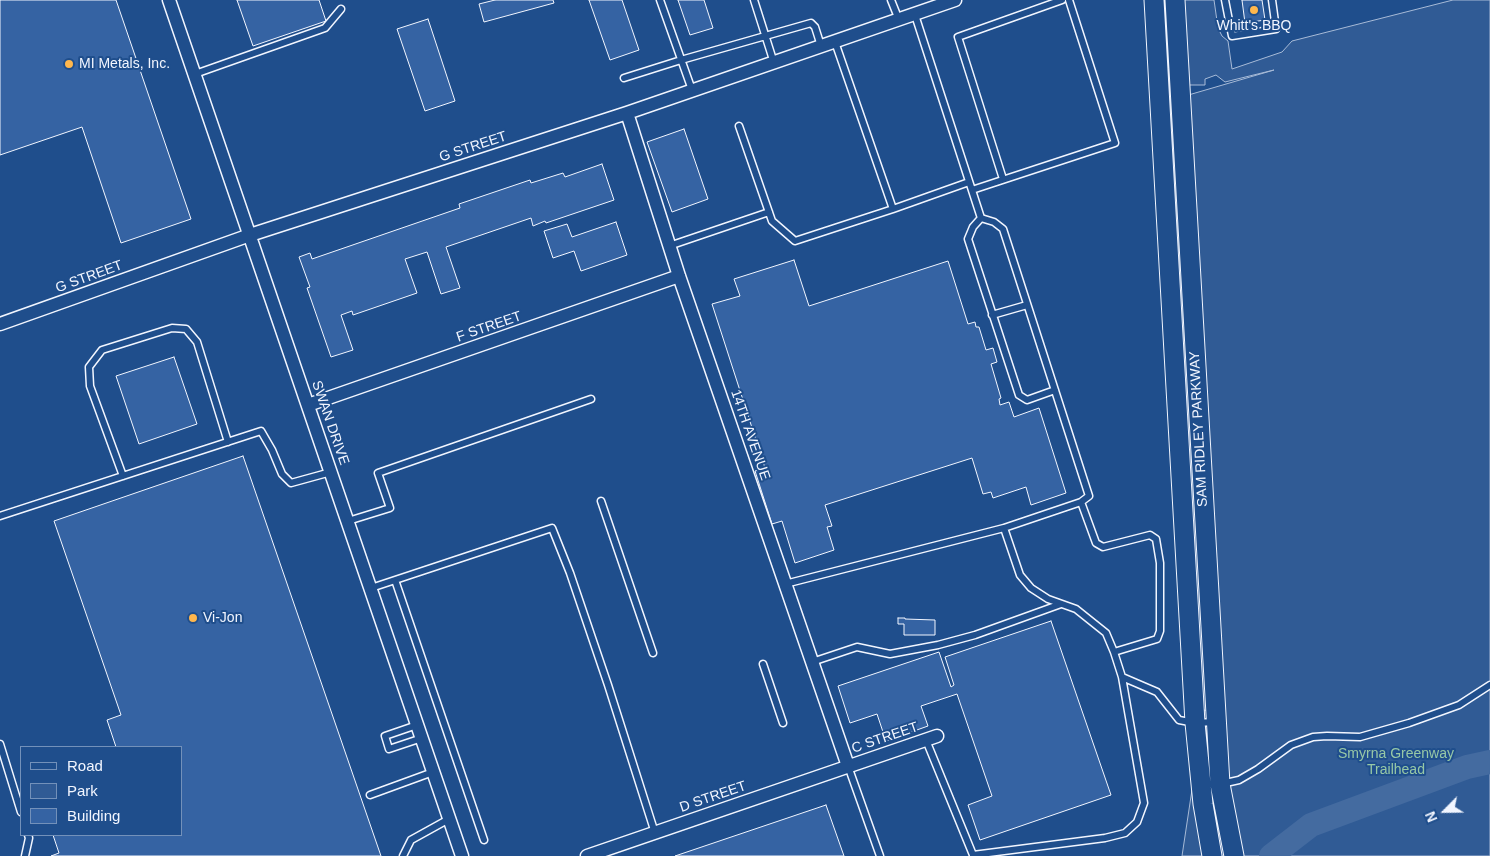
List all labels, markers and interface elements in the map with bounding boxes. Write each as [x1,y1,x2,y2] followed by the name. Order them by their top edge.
[1248,4,1260,16] marker: Whitt's BBQ
[1216,18,1292,34] place label: Whitt's BBQ
[79,56,170,72] place label: MI Metals, Inc.
[63,58,75,70] marker: MI Metals, Inc.
[437,128,509,166] street label: G STREET
[53,257,125,297] street label: G STREET
[454,308,524,346] street label: F STREET
[1187,351,1211,507] street label: SAM RIDLEY PARKWAY
[308,379,352,467] street label: SWAN DRIVE
[727,388,773,482] street label: 14TH AVENUE
[203,610,242,626] place label: Vi-Jon
[187,612,199,624] marker: Vi-Jon
[850,719,920,757] street label: C STREET
[20,746,182,836] legend
[1338,746,1454,779] park label: Smyrna Greenway Trailhead
[67,757,103,774] text: Road
[678,778,748,816] street label: D STREET
[67,782,98,799] text: Park
[1420,786,1470,836] north arrow
[67,807,120,824] text: Building
[1422,809,1441,825] text: N

